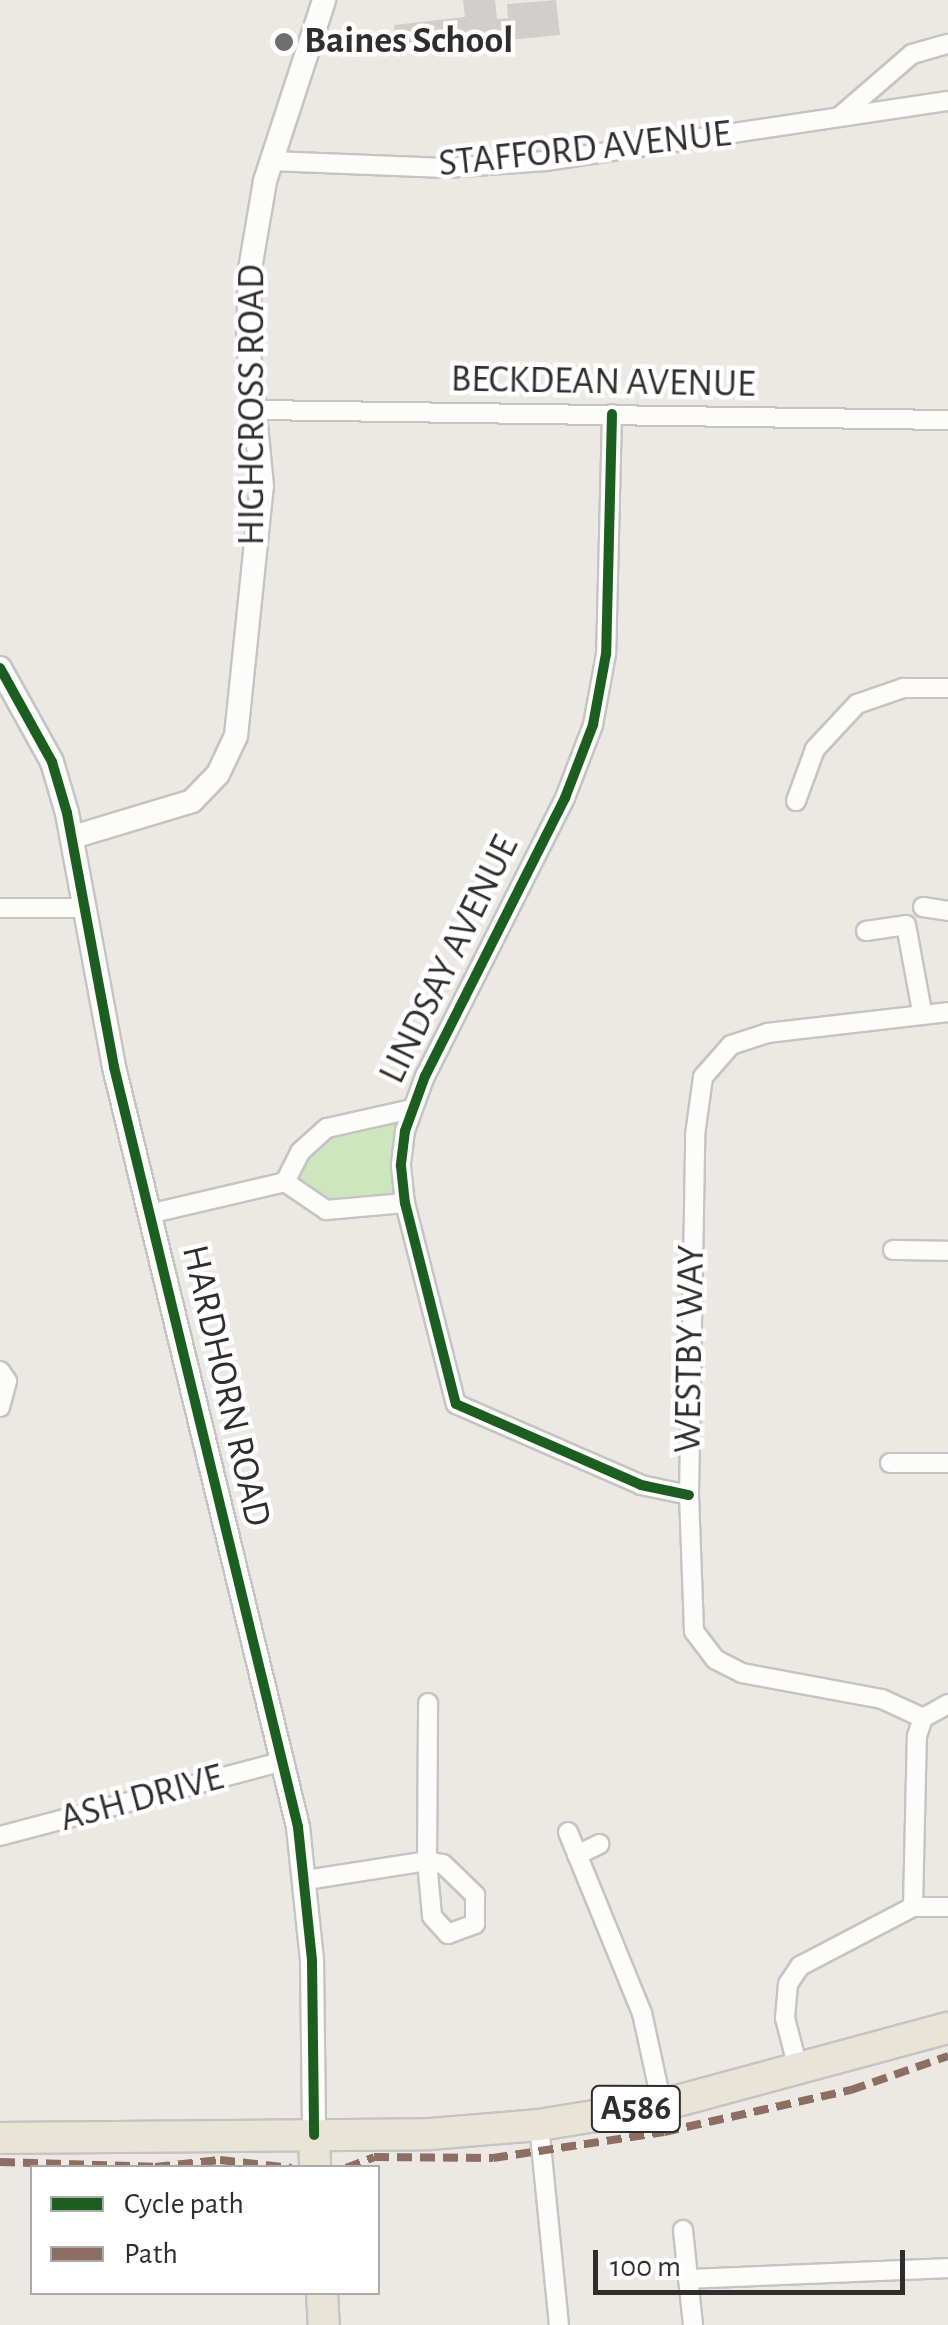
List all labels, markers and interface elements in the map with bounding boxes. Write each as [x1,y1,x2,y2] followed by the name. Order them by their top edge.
[304,19,513,65] place label: Baines School
[273,31,295,53] marker: Baines School
[437,112,733,188] street label: STAFFORD AVENUE
[230,264,276,546] street label: HIGHCROSS ROAD
[450,358,756,408] street label: BECKDEAN AVENUE
[370,829,530,1091] street label: LINDSAY AVENUE
[170,1241,280,1531] street label: HARDHORN ROAD
[666,1244,716,1454] street label: WESTBY WAY
[55,1755,229,1843] street label: ASH DRIVE
[588,2079,684,2139] road number: A586
[30,2165,380,2295] legend
[124,2189,244,2219] text: Cycle path
[598,2230,910,2292] scale bar
[124,2239,178,2269] text: Path
[610,2252,681,2282] text: 100 m

